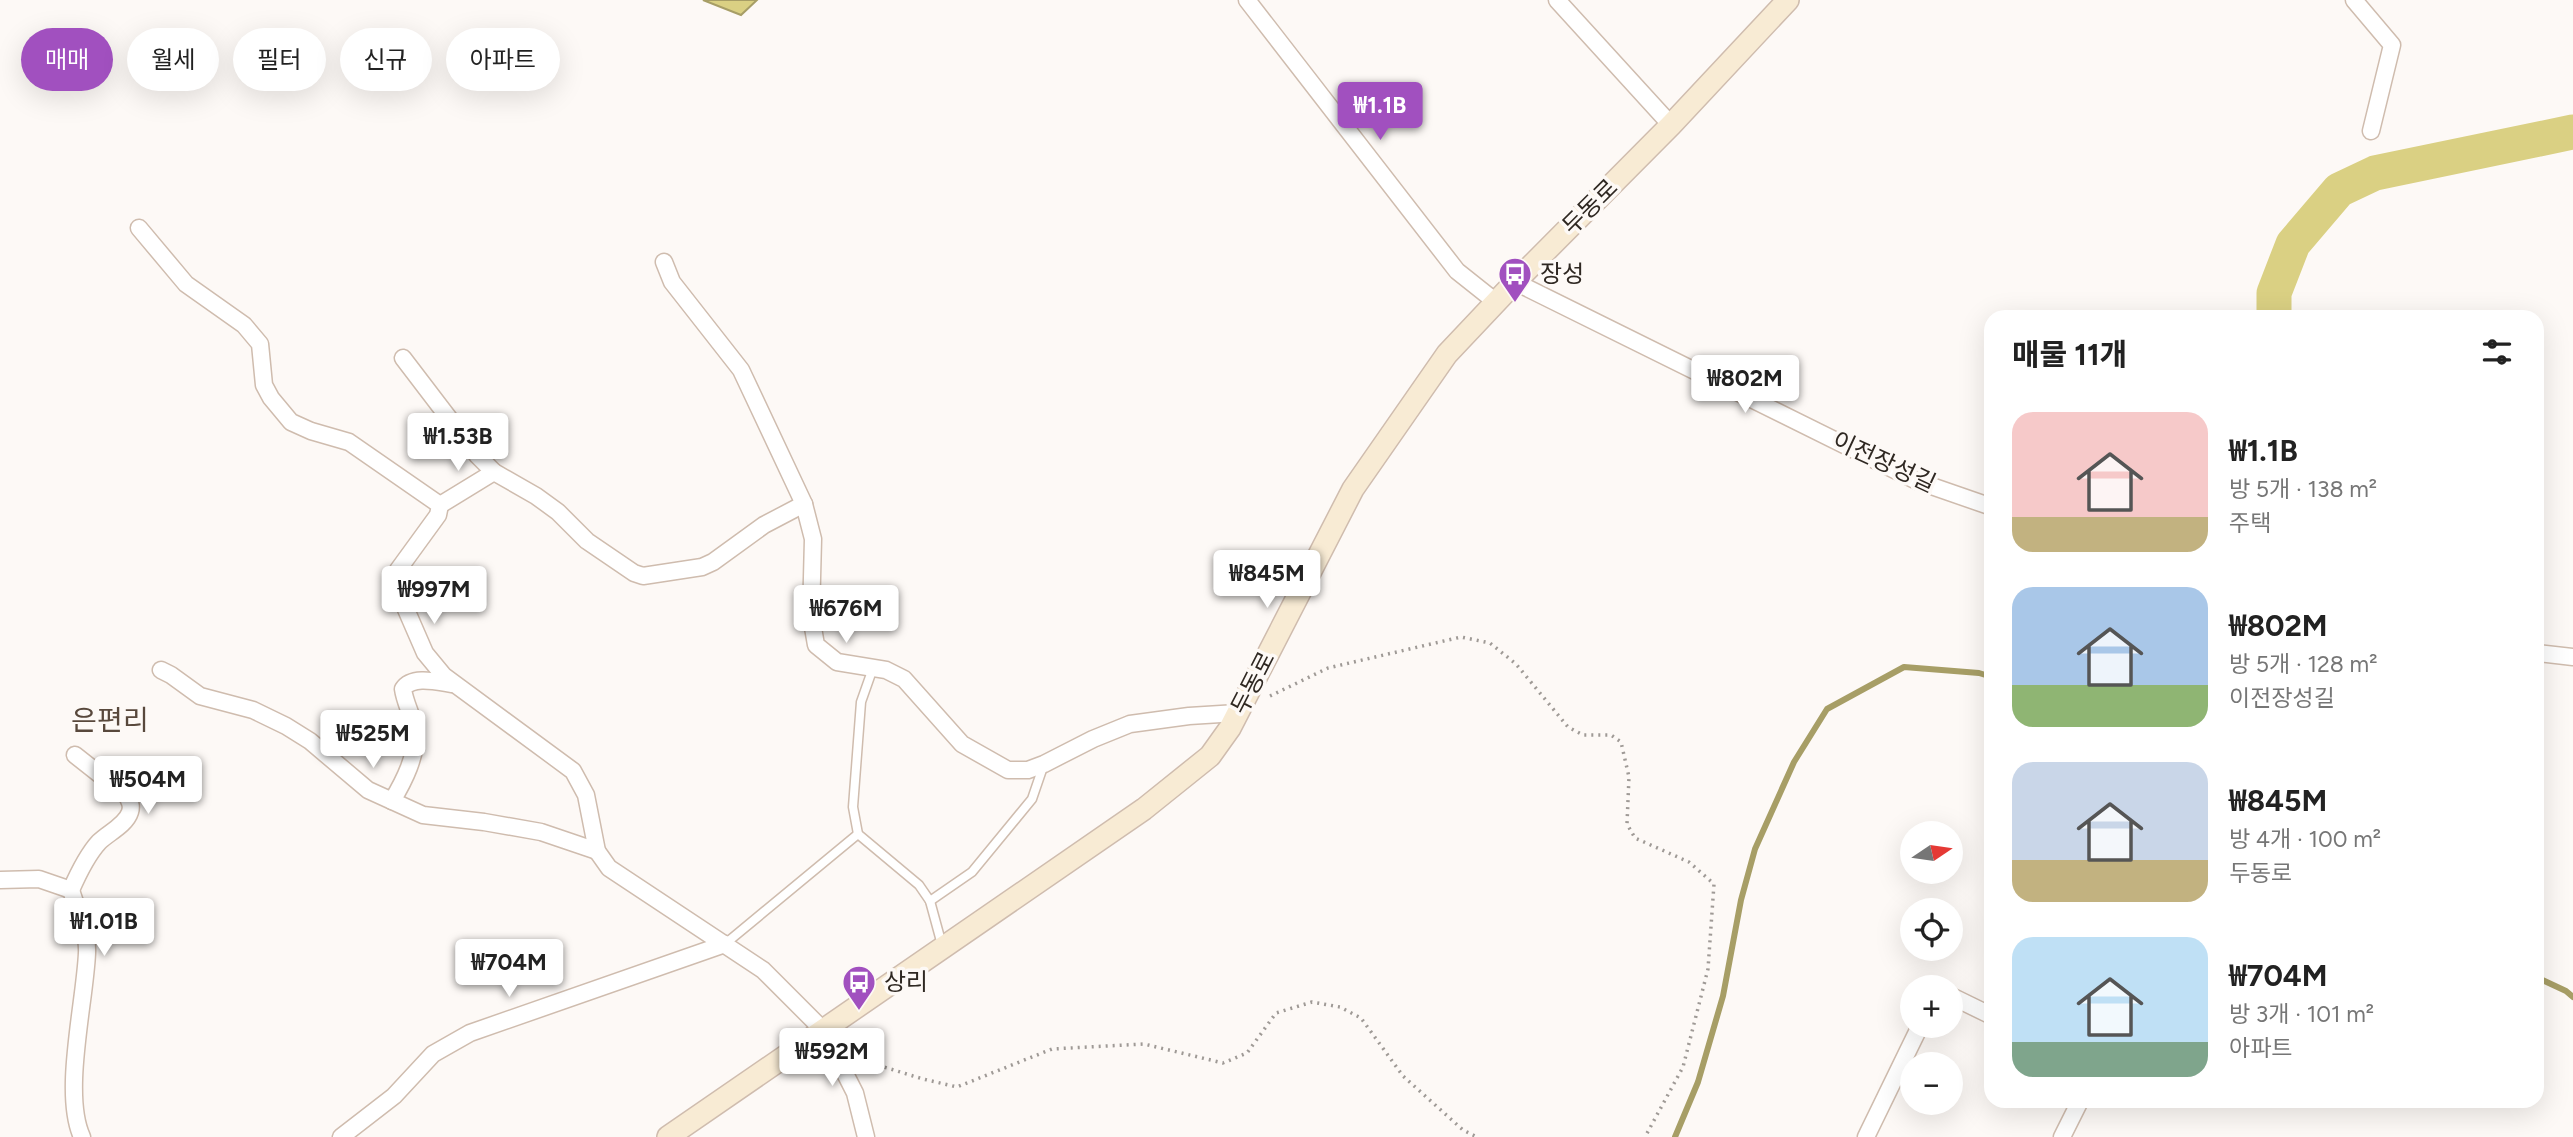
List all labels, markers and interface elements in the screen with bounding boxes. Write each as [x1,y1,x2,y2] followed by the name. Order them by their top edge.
[21,28,113,91] chip: 매매
[127,28,219,91] chip: 월세
[233,28,326,91] chip: 필터
[340,28,432,91] chip: 신규
[446,28,560,91] chip: 아파트
[1331,82,1429,142] pin: ₩1.1B
[1354,91,1406,119] text: ₩1.1B
[1556,173,1623,240] street label: 두동로
[1496,255,1534,304] bus stop icon: 장성
[1540,259,1584,288] place label: 장성
[2478,333,2516,371] icon: filters
[2012,336,2127,373] text: 매물 11개
[1696,356,1794,415] pin: ₩802M
[1707,364,1783,392] text: ₩802M
[401,414,515,473] pin: ₩1.53B
[423,422,493,450] text: ₩1.53B
[1828,425,1940,498] street label: 이전장성길
[2229,432,2298,469] text: ₩1.1B
[2068,440,2152,524] icon: home
[2229,475,2377,503] text: 방 5개 · 138 m²
[2229,509,2271,537] text: 주택
[1218,550,1316,610] pin: ₩845M
[1229,559,1305,587] text: ₩845M
[385,566,483,626] pin: ₩997M
[398,575,470,603] text: ₩997M
[797,586,895,645] pin: ₩676M
[810,594,882,622] text: ₩676M
[2229,607,2328,644] text: ₩802M
[2068,615,2152,699] icon: home
[1225,647,1281,719] street label: 두동로
[2229,650,2377,678] text: 방 5개 · 128 m²
[2229,684,2335,712] text: 이전장성길
[71,703,149,737] district label: 은편리
[324,710,422,770] pin: ₩525M
[336,719,410,747] text: ₩525M
[99,756,197,816] pin: ₩504M
[110,765,186,793] text: ₩504M
[2229,782,2327,819] text: ₩845M
[2068,790,2152,874] icon: home
[1900,821,1964,884] north arrow
[1900,821,1963,1115] map controls
[2229,825,2381,853] text: 방 4개 · 100 m²
[2229,859,2292,887] text: 두동로
[47,898,161,958] pin: ₩1.01B
[1900,898,1963,961] button: locate
[70,907,138,935] text: ₩1.01B
[460,940,558,999] pin: ₩704M
[471,948,547,976] text: ₩704M
[2229,957,2328,994] text: ₩704M
[840,963,878,1012] bus stop icon: 상리
[2068,965,2152,1049] icon: home
[884,967,928,996] place label: 상리
[1900,975,1963,1038] button: +
[2229,1000,2374,1028] text: 방 3개 · 101 m²
[783,1028,881,1088] pin: ₩592M
[2229,1034,2292,1062] text: 아파트
[795,1037,869,1065] text: ₩592M
[1900,1052,1963,1115] button: −

